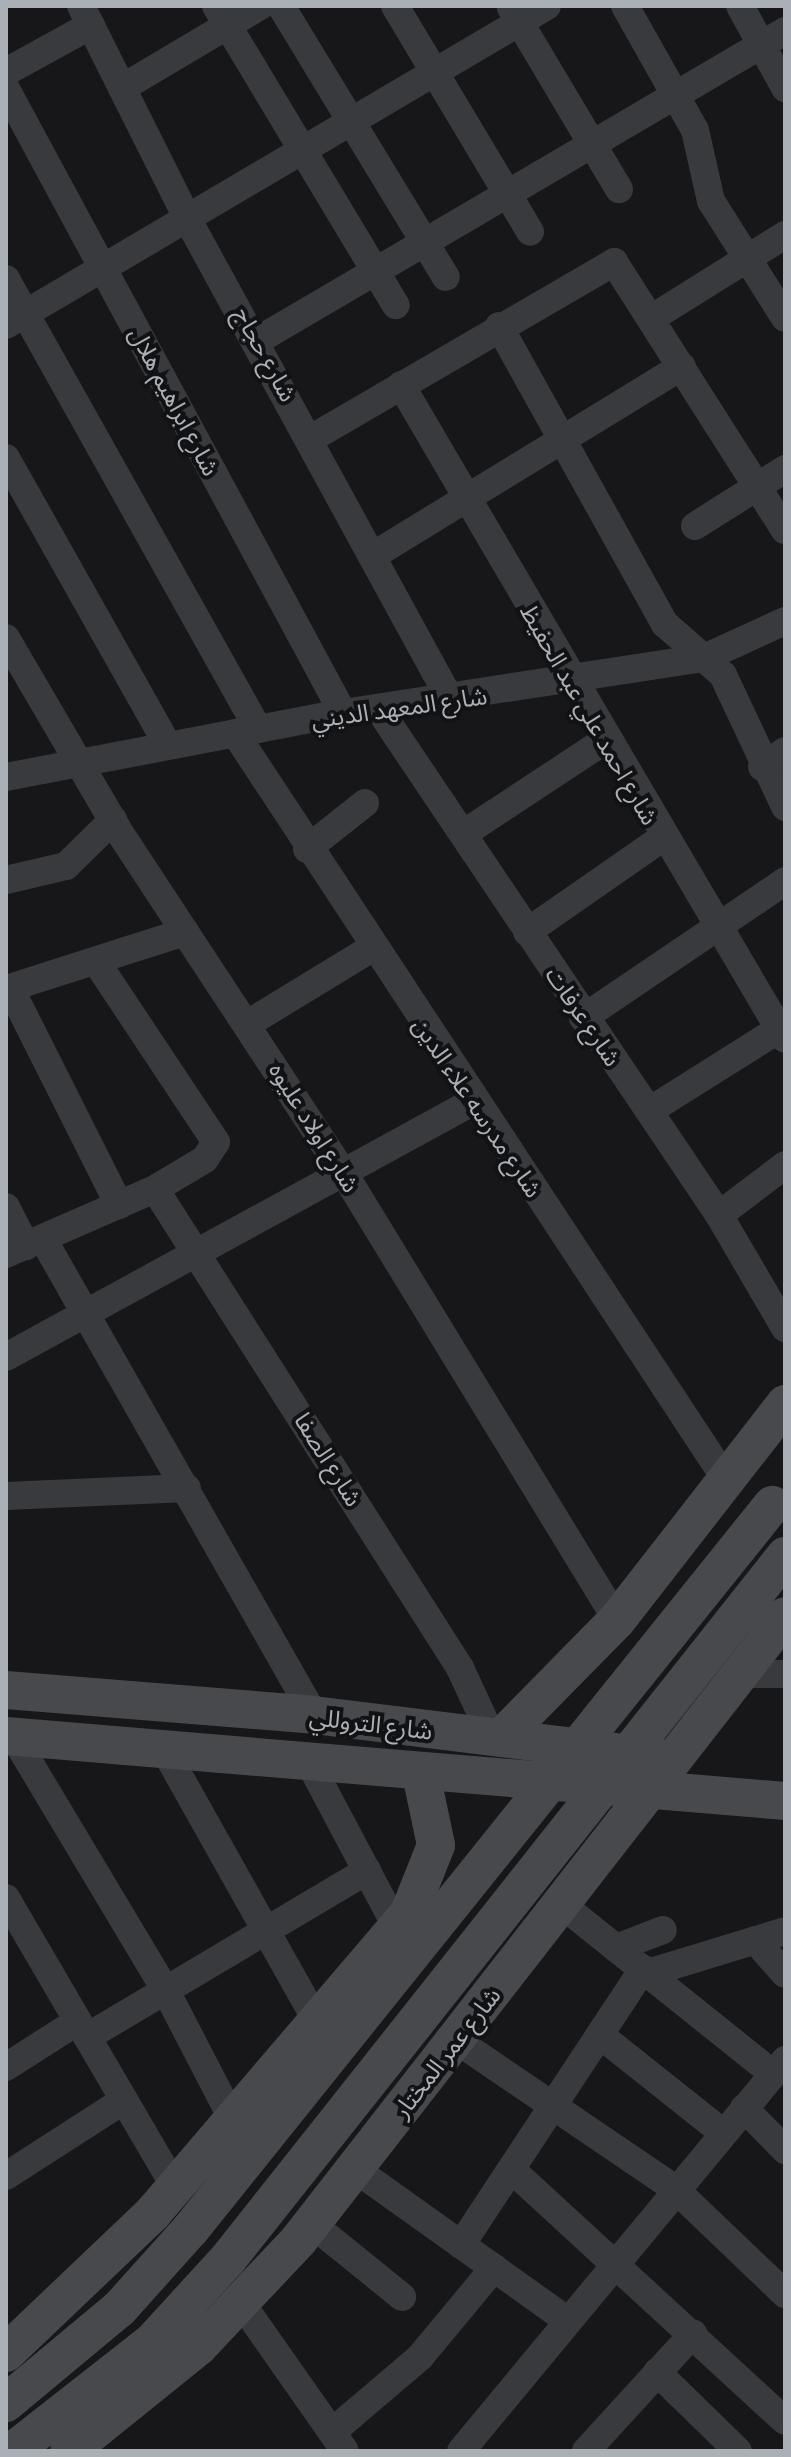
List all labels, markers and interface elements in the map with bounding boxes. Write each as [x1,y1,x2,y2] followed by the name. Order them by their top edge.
[228,302,304,406] street label: شارع حجاج
[124,322,226,480] street label: شارع ابراهيم هلال
[515,598,665,830] street label: شارع احمد علي عبد الحفيظ
[309,680,489,734] street label: شارع المعهد الديني
[540,961,628,1071] street label: شارع عرفات
[407,1012,549,1202] street label: شارع مدرسه علاء الدين
[264,1057,366,1197] street label: شارع اولاد عليوه
[289,1407,369,1511] street label: شارع الصفا
[308,1701,434,1745] street label: شارع التروللي
[386,1981,506,2123] street label: شارع عمر المختار

